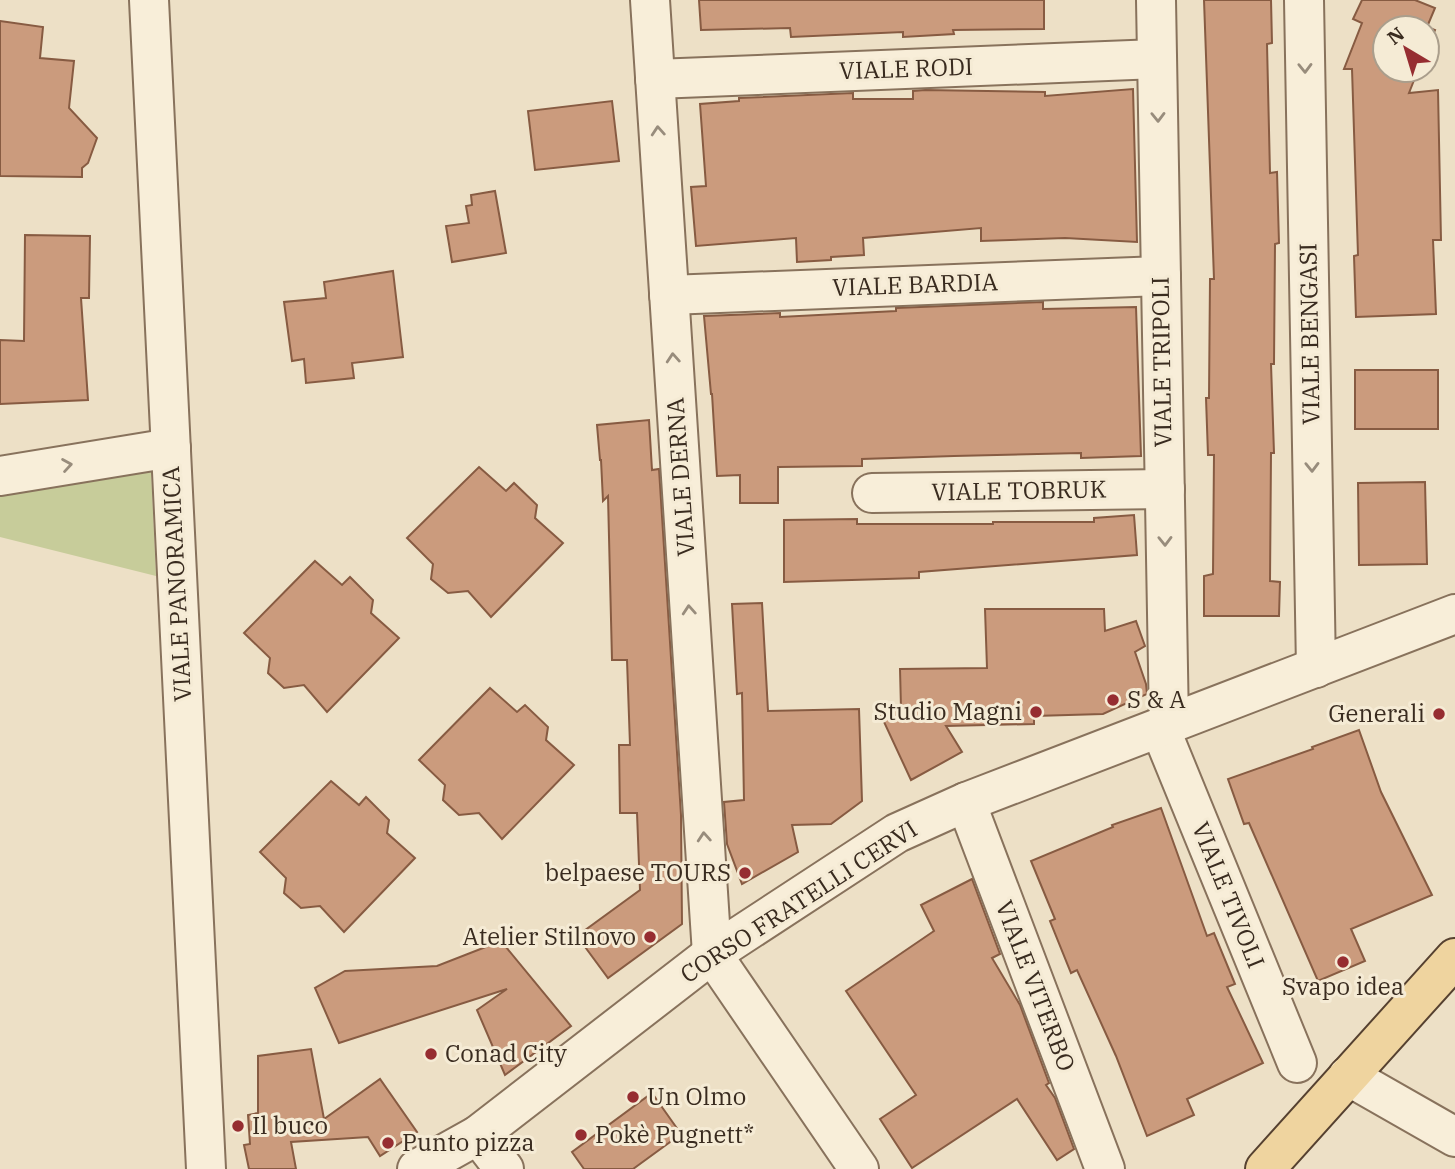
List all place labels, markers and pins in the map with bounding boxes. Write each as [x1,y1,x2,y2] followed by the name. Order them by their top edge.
[1127,683,1186,715] place label: S & A
[1105,692,1121,708] marker: S & A
[873,695,1022,727] place label: Studio Magni
[1328,697,1425,729] place label: Generali
[1028,704,1044,720] marker: Studio Magni
[1431,706,1447,722] marker: Generali
[545,856,731,888] place label: belpaese TOURS
[737,865,753,881] marker: belpaese TOURS
[463,920,636,952] place label: Atelier Stilnovo
[642,929,658,945] marker: Atelier Stilnovo
[1335,954,1351,970] marker: Svapo idea
[1282,970,1404,1002] place label: Svapo idea
[445,1037,567,1069] place label: Conad City
[423,1046,439,1062] marker: Conad City
[647,1080,746,1112] place label: Un Olmo
[625,1089,641,1105] marker: Un Olmo
[252,1109,328,1141] place label: Il buco
[230,1118,246,1134] marker: Il buco
[595,1118,754,1150] place label: Pokè Pugnett*
[402,1126,535,1158] place label: Punto pizza
[573,1127,589,1143] marker: Pokè Pugnett*
[380,1135,396,1151] marker: Punto pizza

